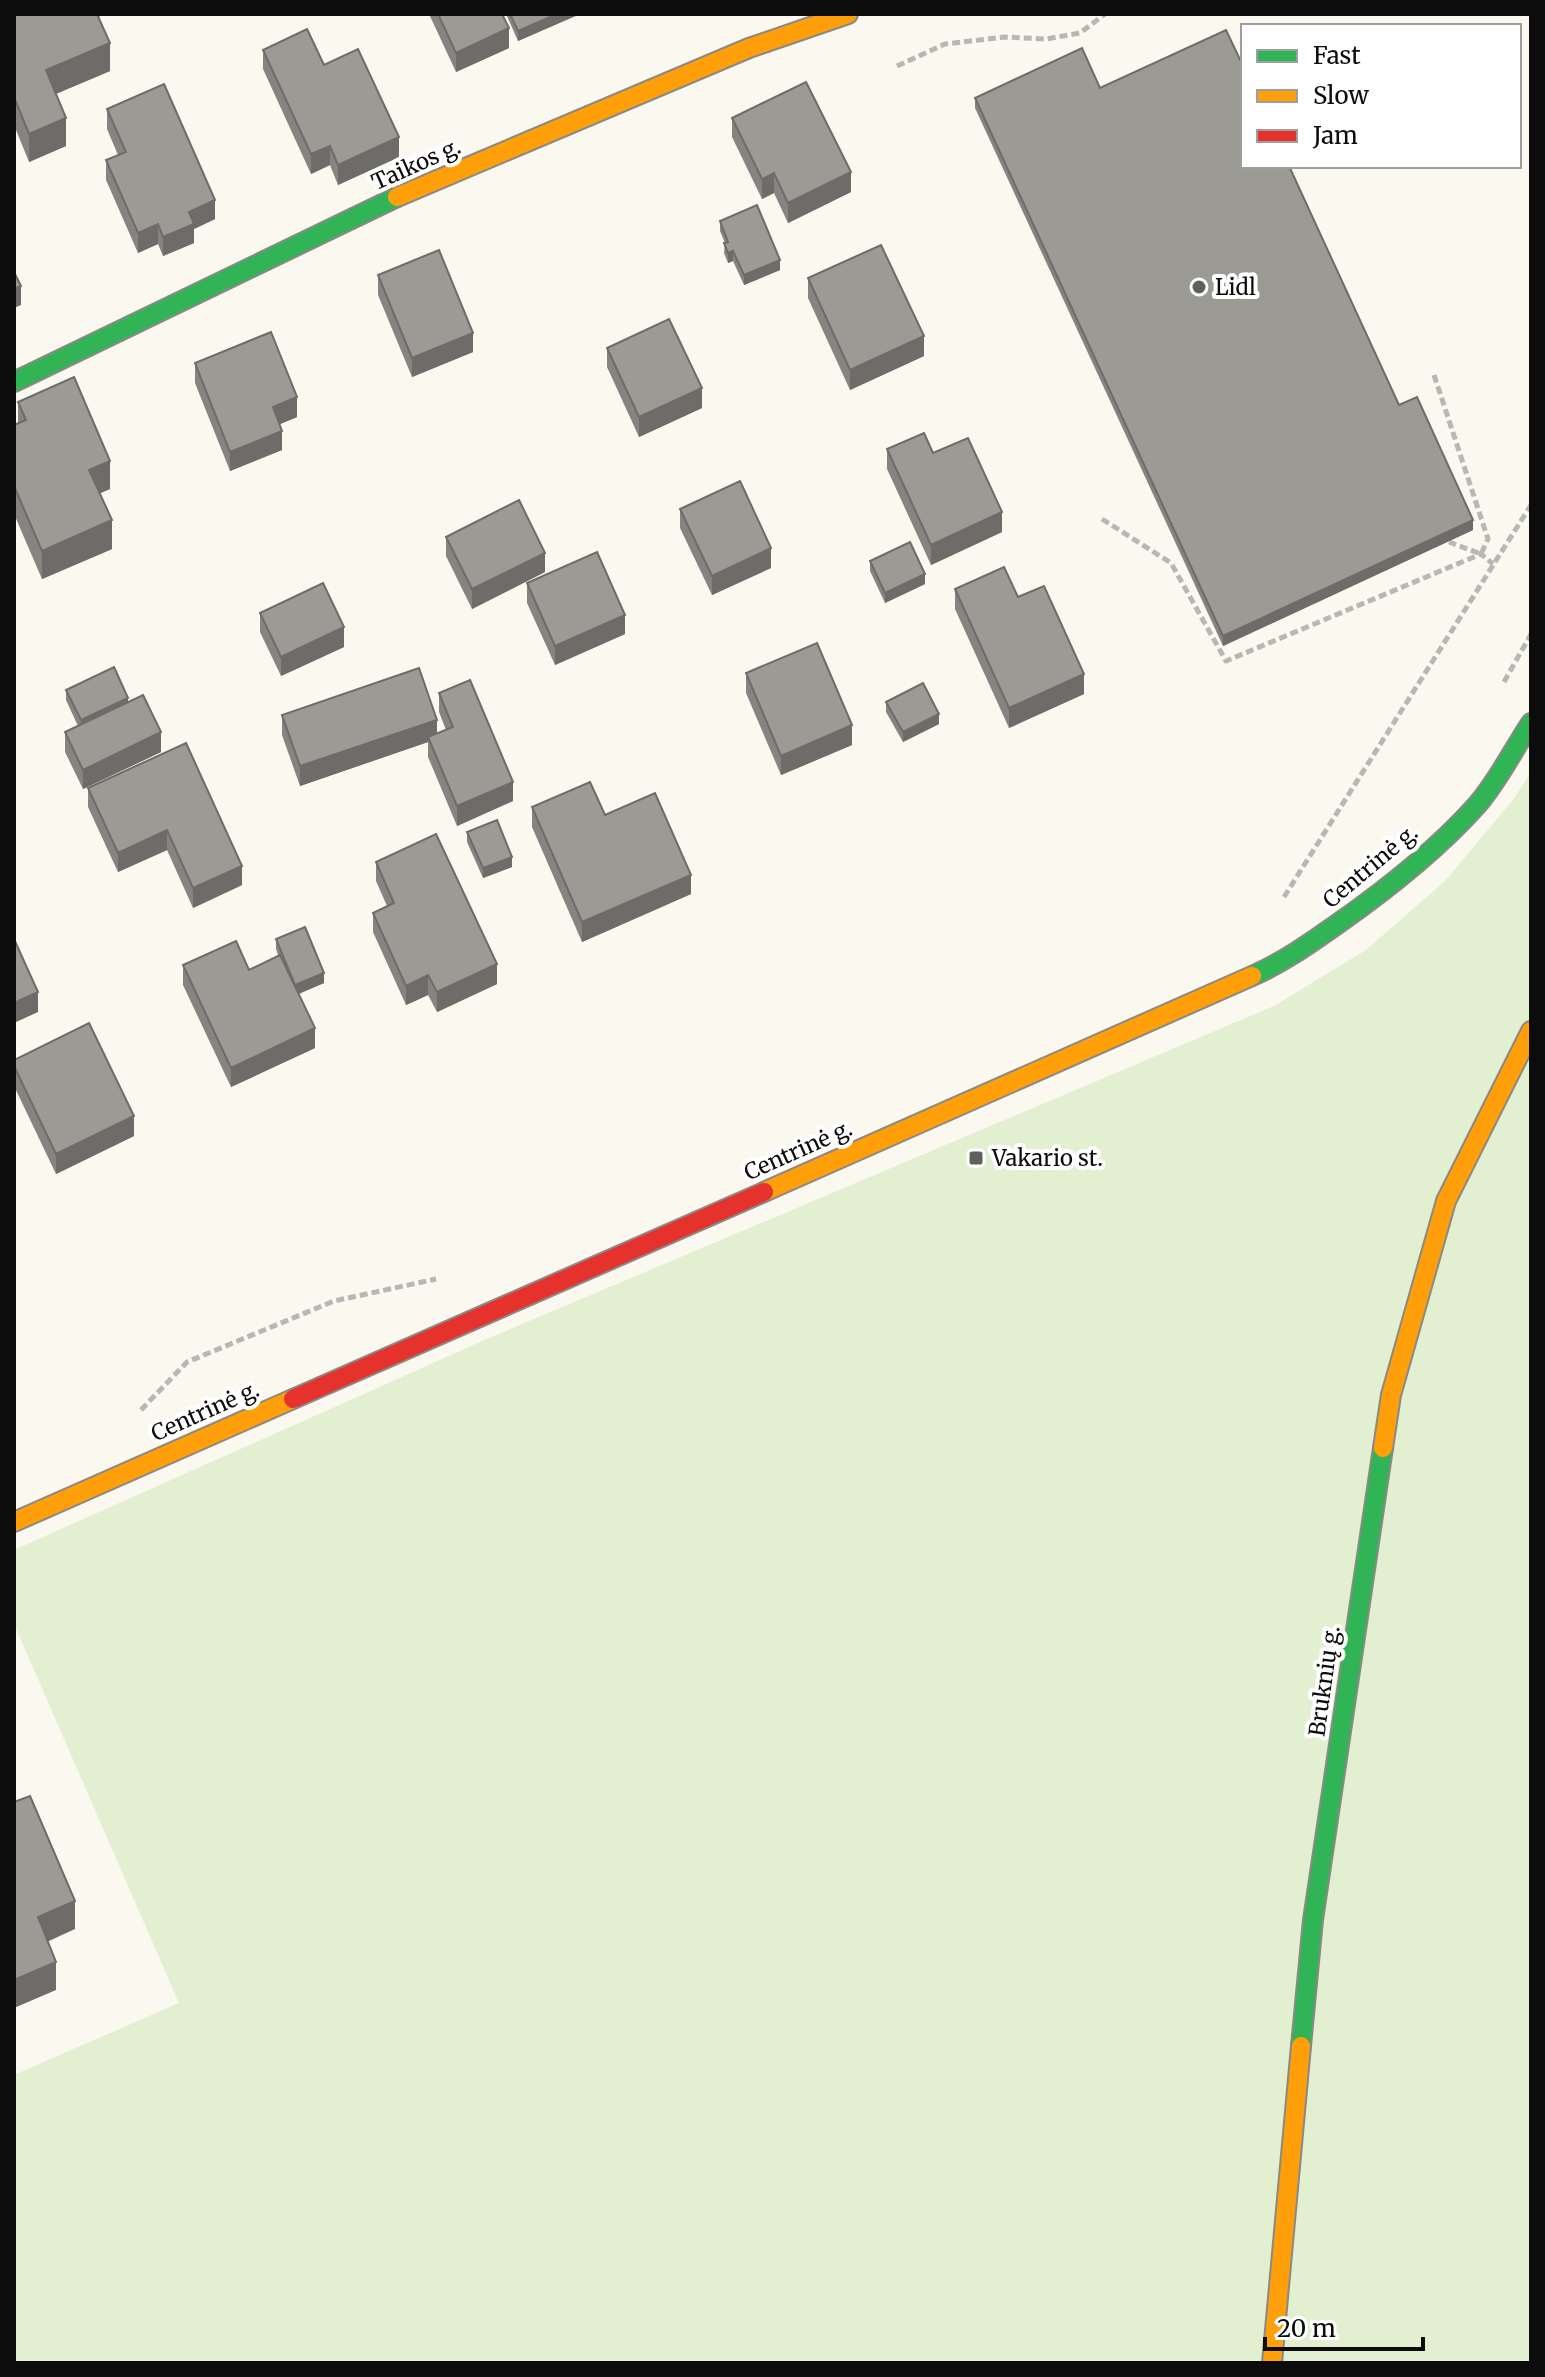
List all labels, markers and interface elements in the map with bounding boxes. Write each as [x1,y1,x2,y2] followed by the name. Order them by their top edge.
[1241,24,1521,168] legend
[1313,40,1361,71] text: Fast
[1313,80,1369,111] text: Slow
[1312,120,1358,151] text: Jam
[367,132,465,196] street label: Taikos g.
[1215,273,1256,301] place label: Lidl
[1190,278,1208,296] marker: Lidl
[1317,818,1423,914] street label: Centrinė g.
[740,1114,856,1186] street label: Centrinė g.
[991,1144,1103,1172] place label: Vakario st.
[967,1149,985,1167] marker: Vakario st.
[147,1375,263,1447] street label: Centrinė g.
[1302,1624,1346,1738] street label: Bruknių g.
[1265,2301,1423,2351] scale bar
[1277,2313,1336,2344] text: 20 m

